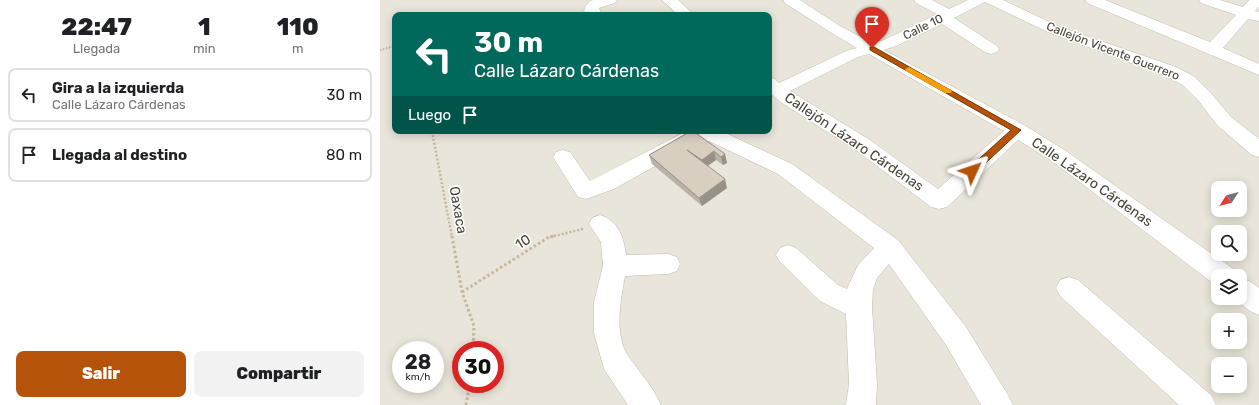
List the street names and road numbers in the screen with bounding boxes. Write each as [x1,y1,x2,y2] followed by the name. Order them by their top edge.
[901,11,945,43] street label: Calle 10
[1044,19,1182,83] street label: Callejón Vicente Guerrero
[781,89,927,195] street label: Callejón Lázaro Cárdenas
[1028,134,1156,230] street label: Calle Lázaro Cárdenas
[445,185,471,235] street label: Oaxaca
[512,231,534,253] street label: 10

